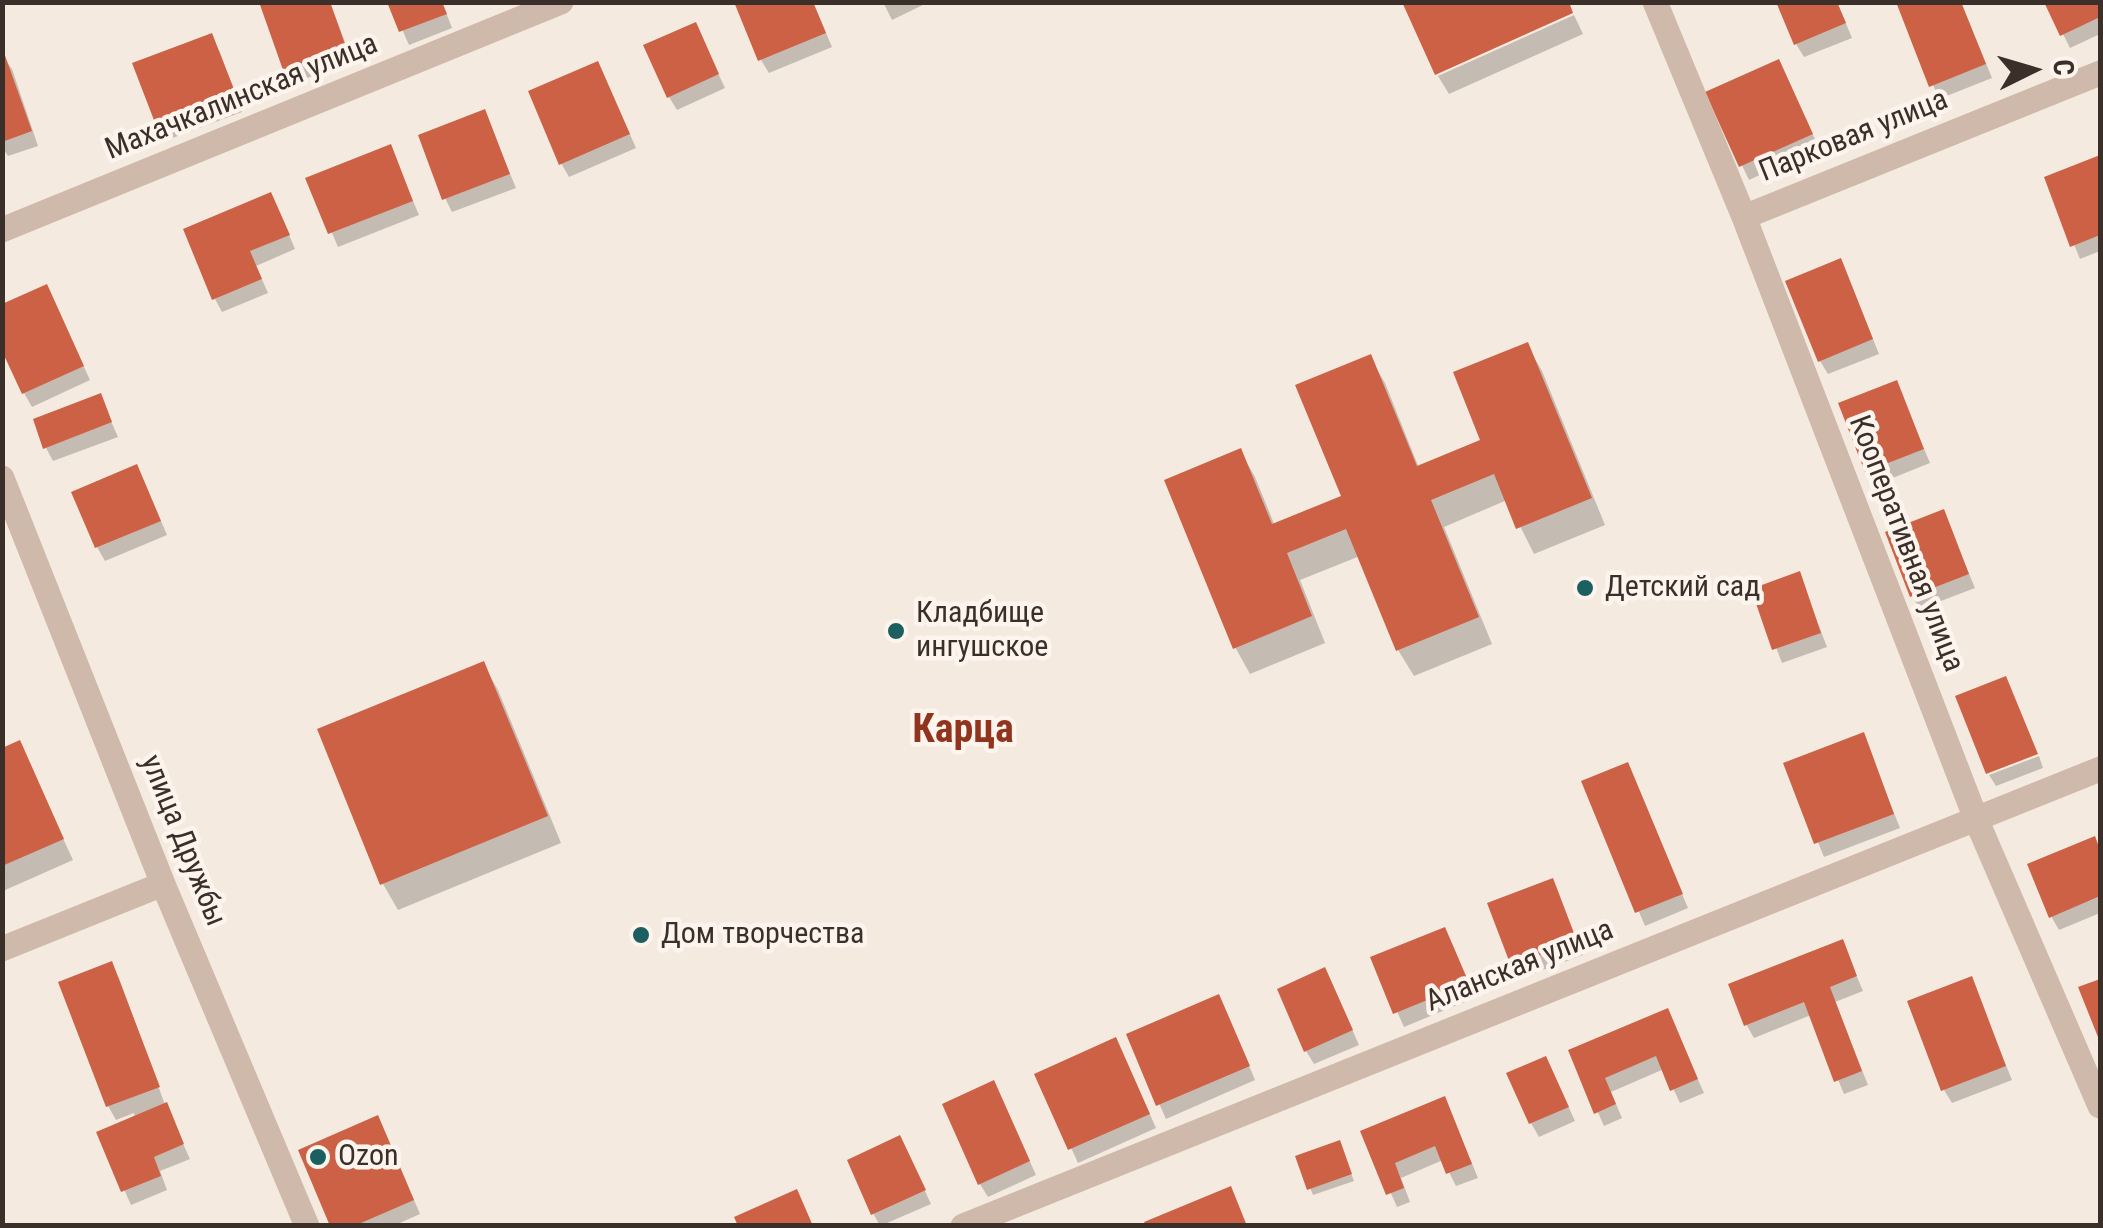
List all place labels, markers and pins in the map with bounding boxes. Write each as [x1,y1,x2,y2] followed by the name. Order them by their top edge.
[1605,570,1760,606] place label: Детский сад
[1574,577,1596,599] marker: Детский сад
[916,596,1048,666] place label: Кладбище ингушское
[885,620,907,642] marker: Кладбище ингушское
[661,917,864,953] place label: Дом творчества
[630,924,652,946] marker: Дом творчества
[338,1139,399,1175] place label: Ozon
[307,1146,329,1168] marker: Ozon

